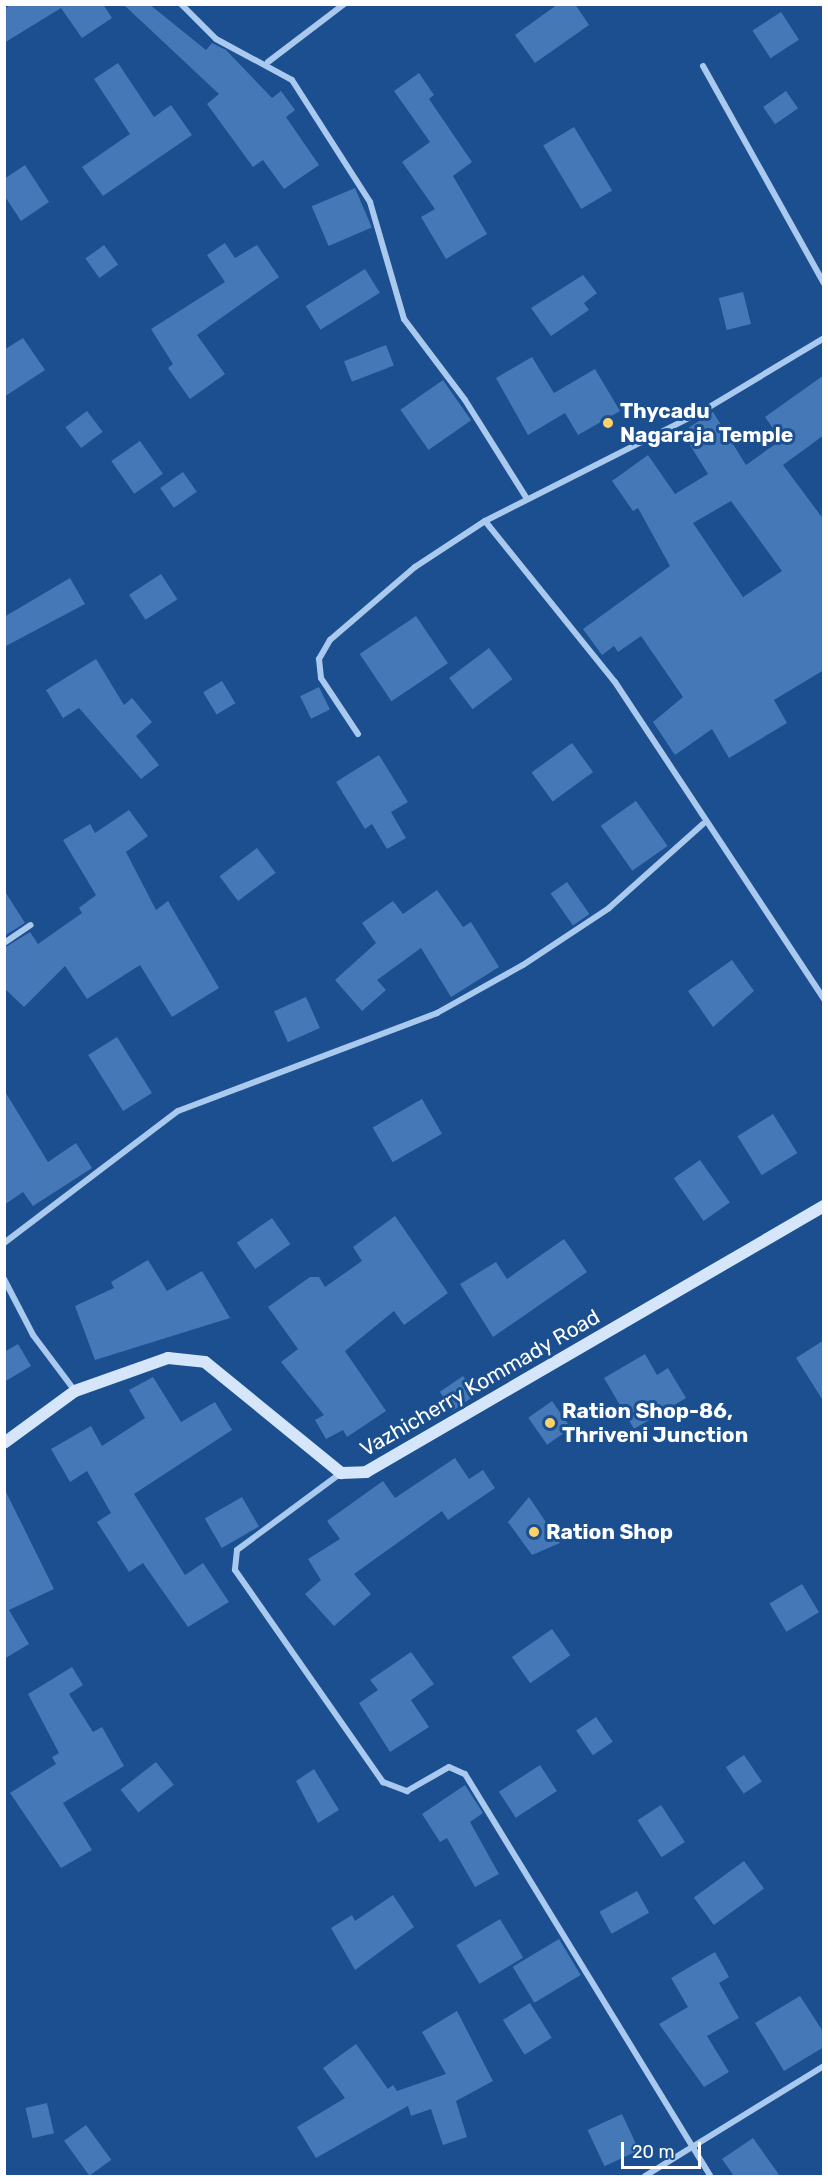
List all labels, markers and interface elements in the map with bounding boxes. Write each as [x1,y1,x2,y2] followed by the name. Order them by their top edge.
[620,398,794,448] place label: Thycadu Nagaraja Temple
[601,416,615,430] marker: Thycadu Nagaraja Temple
[355,1304,605,1462] street label: Vazhicherry Kommady Road
[562,1398,748,1448] place label: Ration Shop-86, Thriveni Junction
[543,1416,557,1430] marker: Ration Shop-86, Thriveni Junction
[546,1519,673,1545] place label: Ration Shop
[527,1525,541,1539] marker: Ration Shop
[624,2130,704,2168] scale bar
[632,2141,674,2163] text: 20 m

